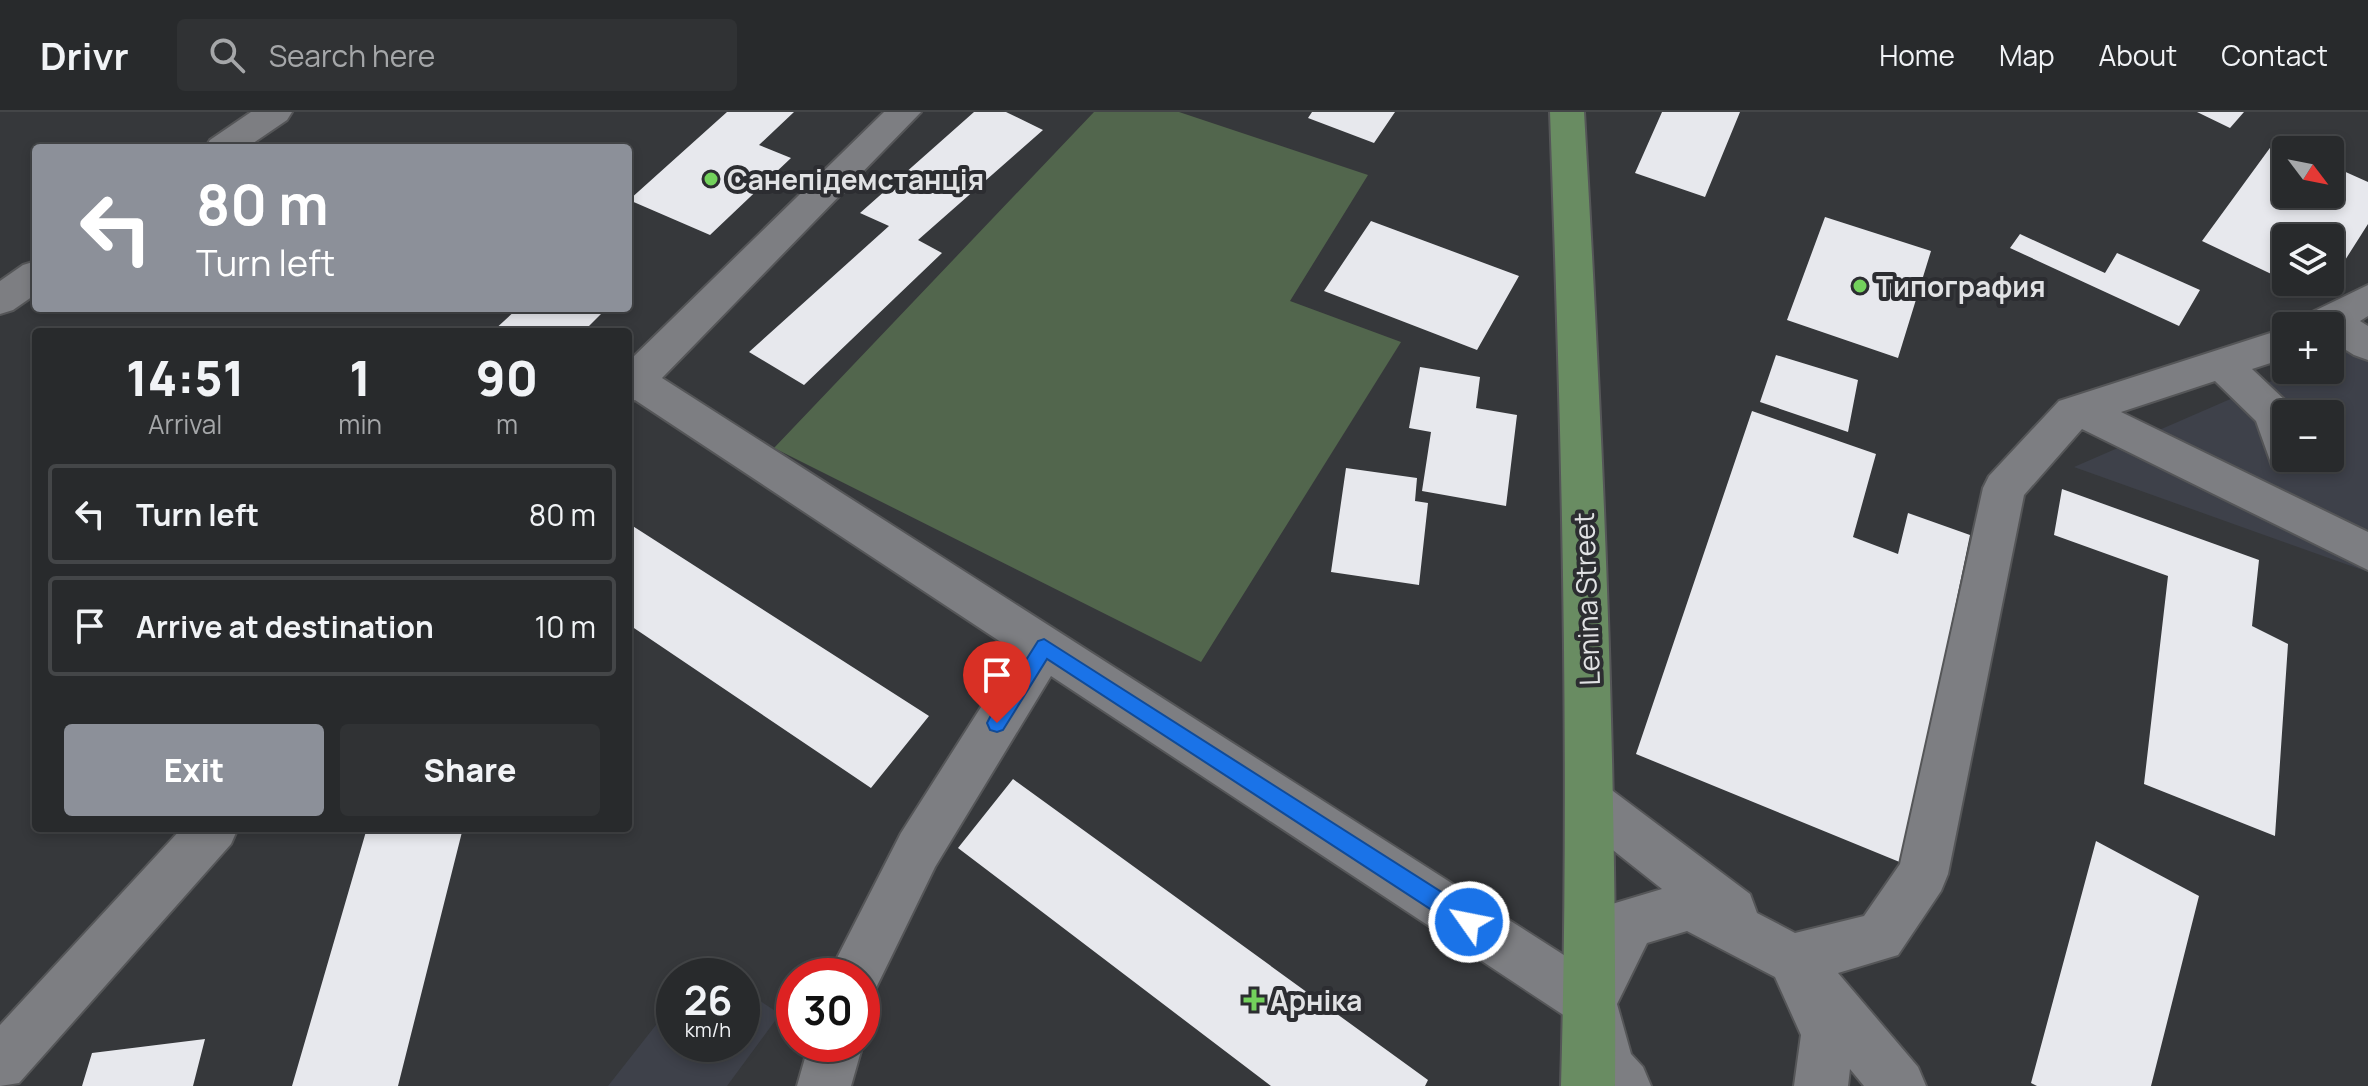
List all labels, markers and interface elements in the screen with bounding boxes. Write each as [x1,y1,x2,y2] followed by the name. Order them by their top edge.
[177,19,737,91] search box
[40,29,129,81] text: Drivr
[205,33,249,77] icon: search
[269,35,435,76] text: Search here
[1879,36,1955,74] text: Home
[1999,36,2055,74] text: Map
[2099,36,2177,74] text: About
[2221,36,2328,74] text: Contact
[2272,136,2344,208] north arrow
[2272,136,2344,472] map controls
[727,160,984,198] place label: Санепідемстанція
[196,165,329,242] text: 80 m
[702,170,720,188] marker: Санепідемстанція
[64,176,168,280] icon: left
[2272,224,2344,296] button: layers
[196,238,335,287] text: Turn left
[1876,267,2046,305] place label: Типография
[1851,277,1869,295] marker: Типография
[2272,312,2344,384] button: +
[126,345,244,410] text: 14:51
[349,345,371,410] text: 1
[476,345,538,410] text: 90
[2272,400,2344,472] button: −
[148,406,222,442] text: Arrival
[338,406,382,442] text: min
[496,406,518,442] text: m
[68,492,112,536] icon: left
[136,494,259,535] text: Turn left
[529,494,596,535] text: 80 m
[1564,512,1608,686] street label: Lenina Street
[68,604,112,648] icon: arrive
[136,606,434,647] text: Arrive at destination
[535,606,596,647] text: 10 m
[963,641,1031,723] pin
[975,653,1019,697] icon: arrive
[64,724,324,816] button: Exit
[340,724,600,816] button: Share
[1427,880,1511,964] position arrow
[776,958,880,1062] speed limit sign: 30
[684,972,732,1027] text: 26
[1270,981,1363,1019] place label: Арніка
[1245,991,1263,1009] marker: Арніка
[685,1016,731,1043] text: km/h

